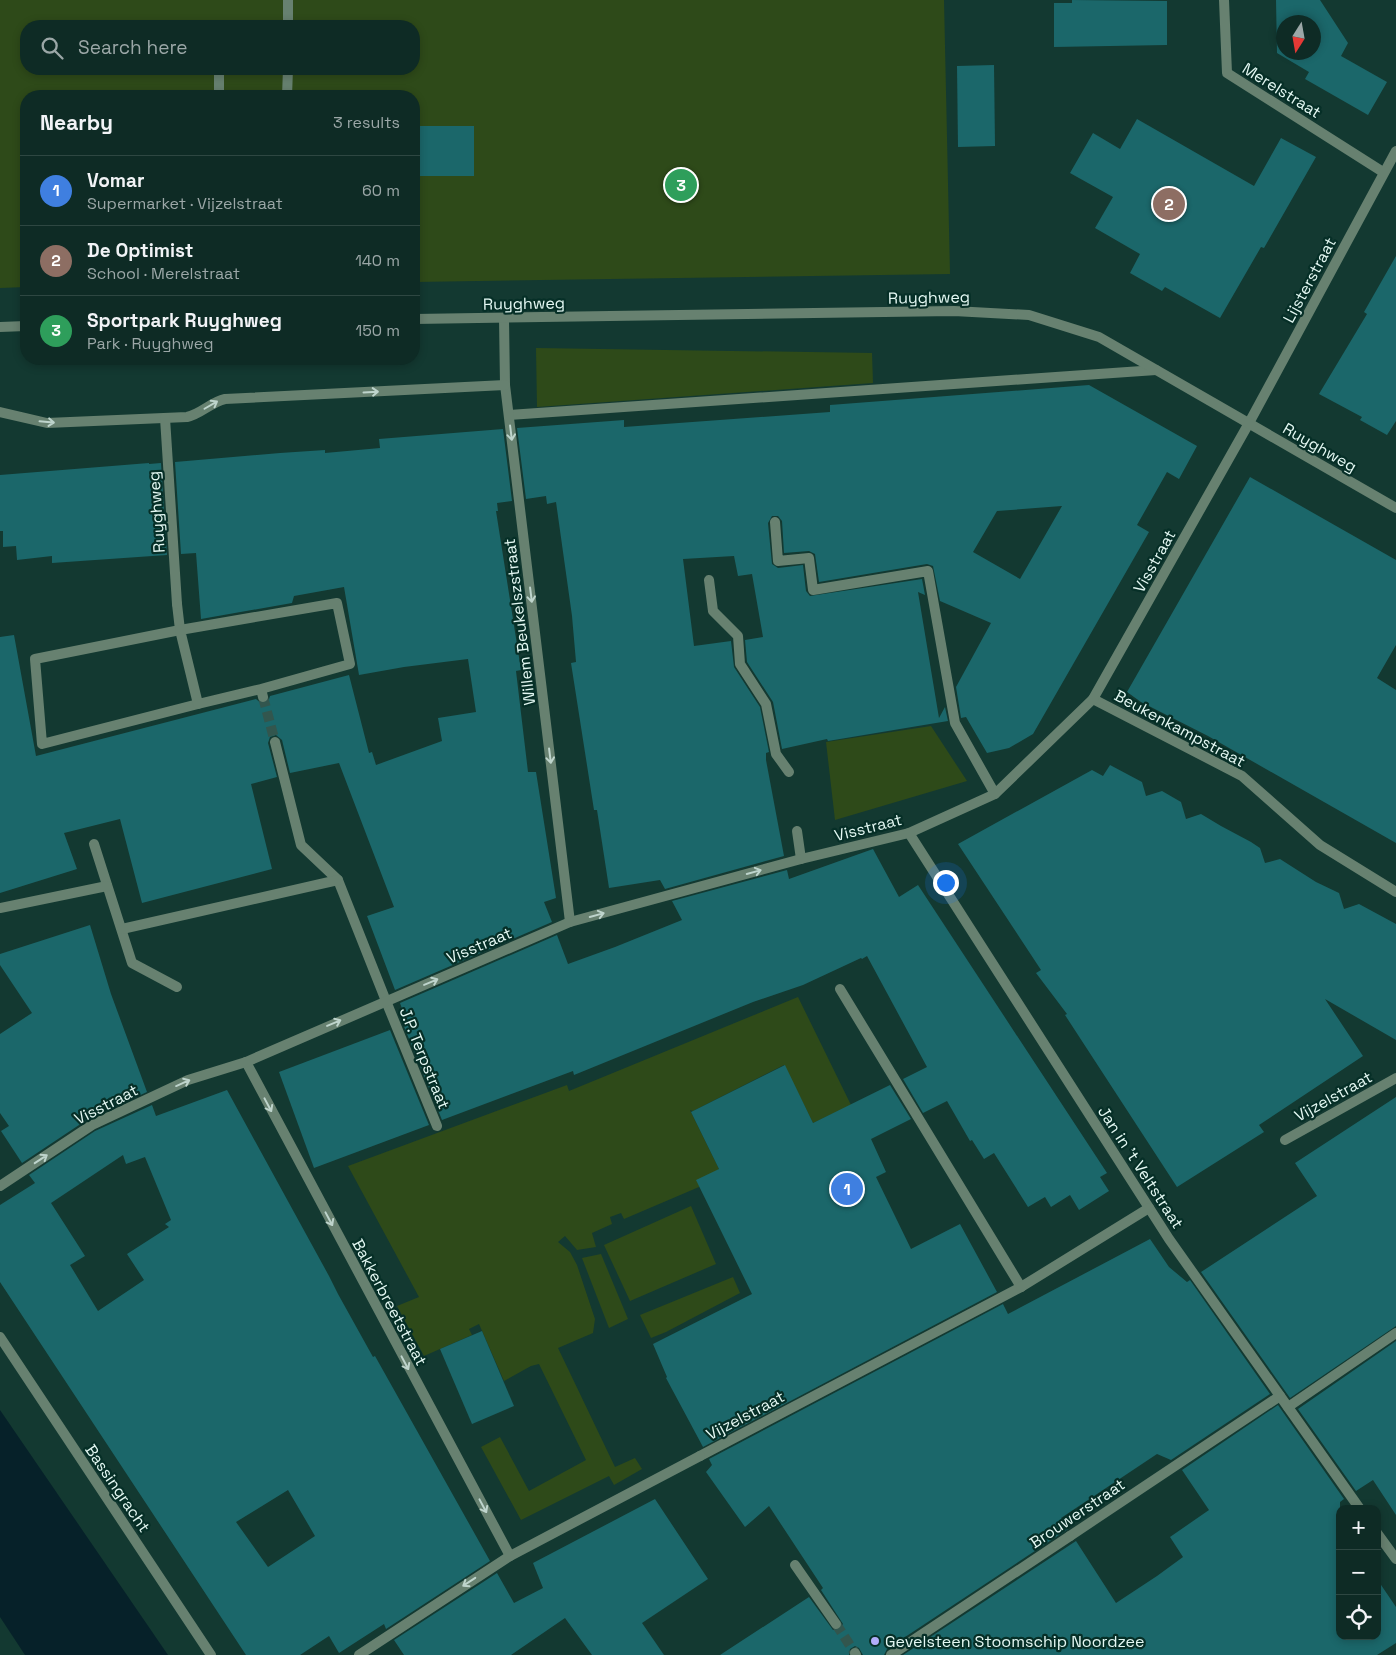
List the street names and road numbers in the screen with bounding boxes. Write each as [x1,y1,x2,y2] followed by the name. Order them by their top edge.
[1238,58,1325,123] street label: Merelstraat
[1278,234,1341,327] street label: Lijsterstraat
[888,286,970,309] street label: Ruyghweg
[483,292,565,315] street label: Ruyghweg
[1279,418,1361,477] street label: Ruyghweg
[143,470,170,554] street label: Ruyghweg
[1129,526,1180,596] street label: Visstraat
[499,537,540,707] street label: Willem Beukelszstraat
[1111,685,1249,772] street label: Beukenkampstraat
[832,809,904,846] street label: Visstraat
[443,922,515,969] street label: Visstraat
[395,1004,455,1112] street label: J.P. Terpstraat
[1291,1066,1376,1126] street label: Vijzelstraat
[71,1079,142,1129] street label: Visstraat
[1093,1102,1188,1233] street label: Jan in 't Veltstraat
[347,1235,432,1369] street label: Bakkerbreetstraat
[702,1386,788,1445] street label: Vijzelstraat
[80,1440,155,1536] street label: Bassingracht
[1026,1474,1129,1553] street label: Brouwerstraat

